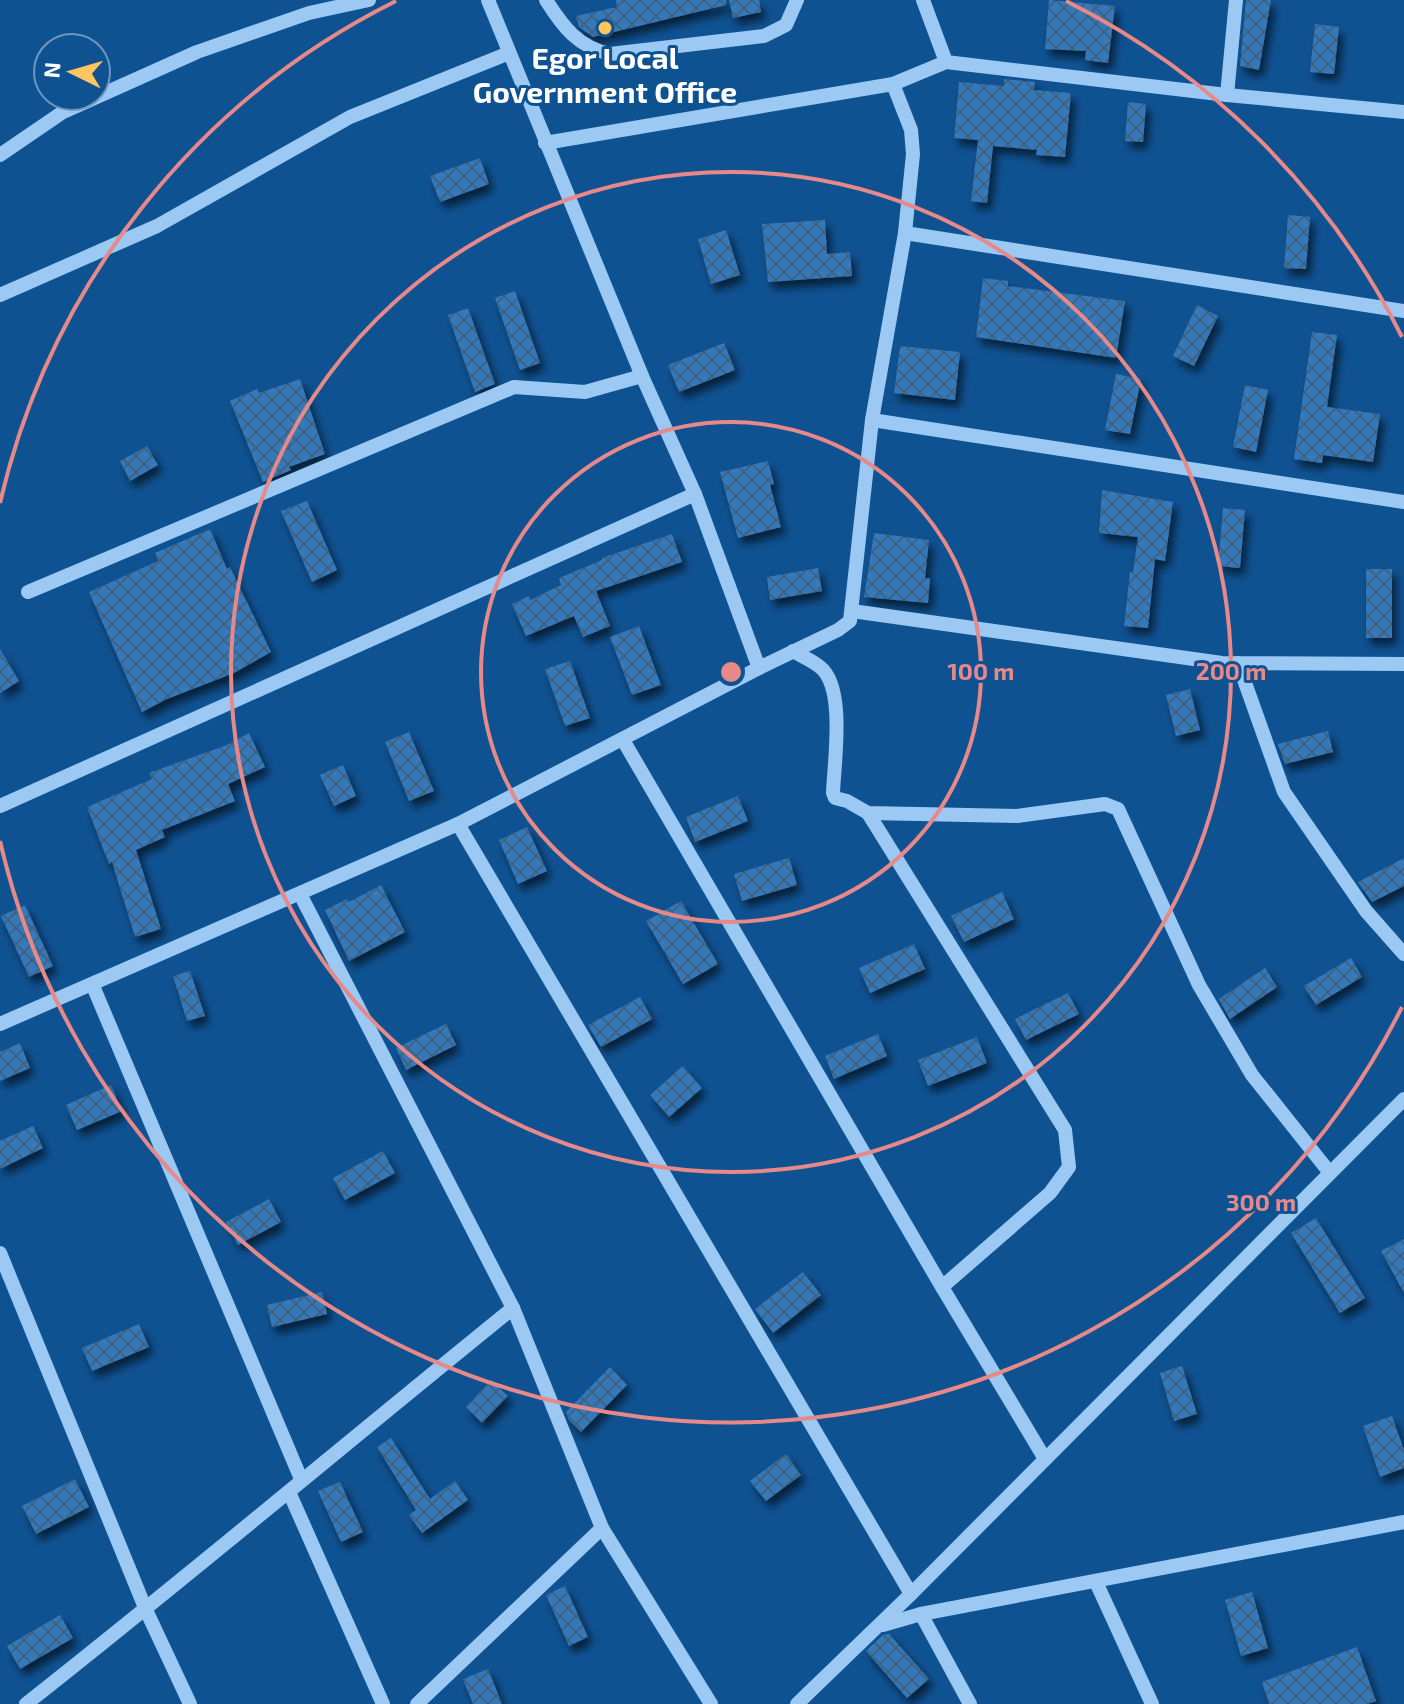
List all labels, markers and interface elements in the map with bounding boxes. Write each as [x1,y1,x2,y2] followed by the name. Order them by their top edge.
[596,19,614,37] marker: Egor Local Government Office
[32,32,112,112] north arrow
[473,39,737,109] place label: Egor Local Government Office
[37,61,65,79] text: N
[948,656,1014,685] text: 100 m
[1196,656,1266,685] text: 200 m
[717,658,745,686] centre of rings
[1226,1187,1296,1216] text: 300 m

